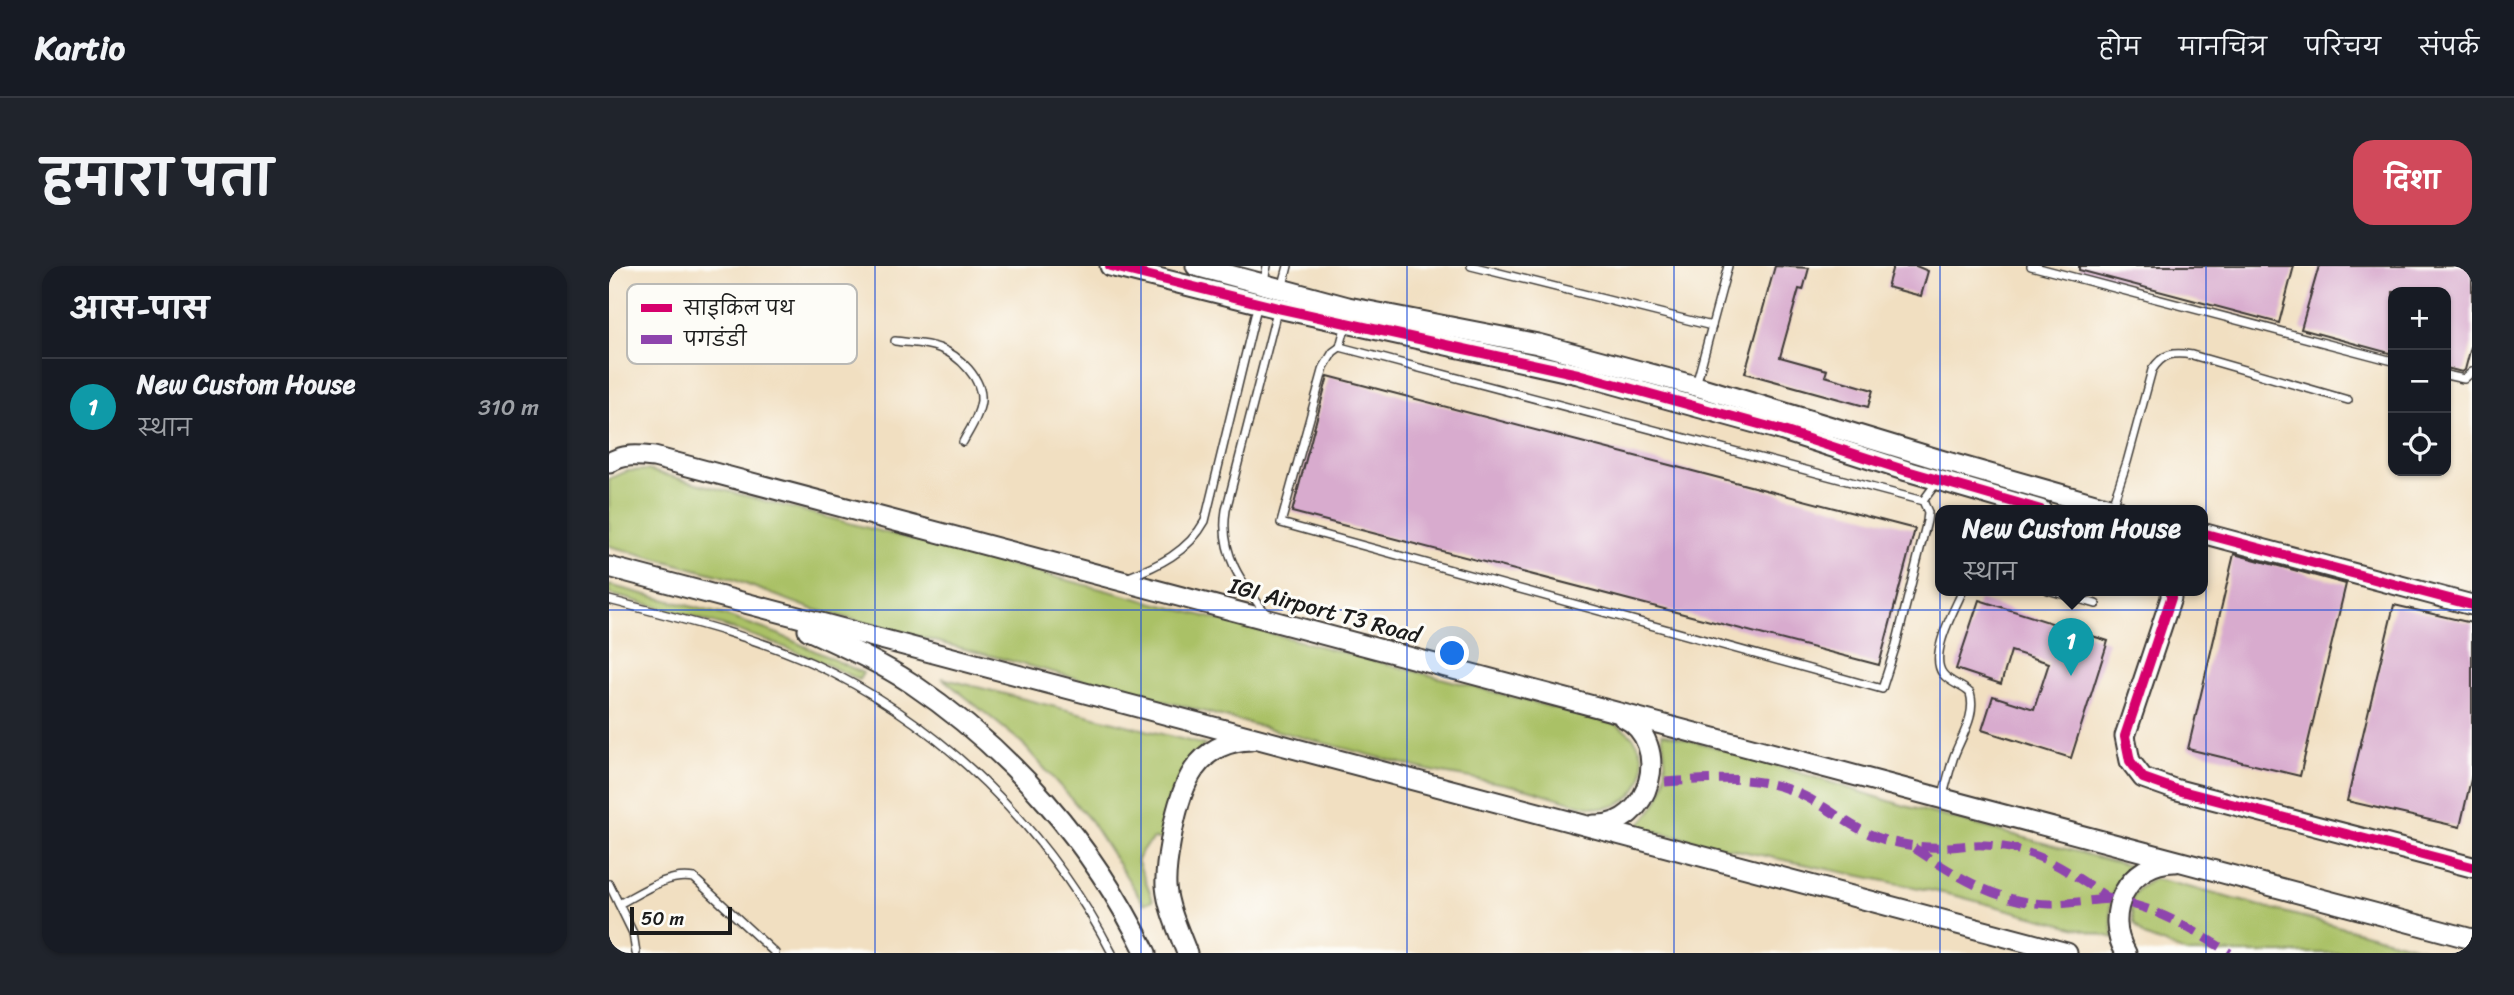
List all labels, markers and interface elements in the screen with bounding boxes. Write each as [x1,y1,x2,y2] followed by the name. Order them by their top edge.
[35,19,125,77] text: Kartio
[2098,26,2141,68] text: होम
[2179,26,2267,68] text: मानचित्र
[2305,26,2381,68] text: परिचय
[2419,26,2479,68] text: संपर्क
[42,135,273,222] text: हमारा पता
[2353,140,2472,225] button: दिशा
[70,282,209,336] text: आस-पास
[627,284,857,364] legend
[2388,287,2451,476] map controls
[2388,287,2451,350] button: +
[683,292,796,325] text: साइकिल पथ
[683,323,748,356] text: पगडंडी
[2388,350,2451,413] button: −
[137,361,355,407] text: New Custom House
[88,387,98,428] text: 1
[478,387,539,428] text: 310 m
[137,408,192,449] text: स्थान
[2388,413,2451,476] button: locate
[1935,505,2208,596] popup
[1962,505,2181,551] text: New Custom House
[1962,552,2017,593] text: स्थान
[1223,565,1427,656] street label: IGI Airport T3 Road
[2048,618,2094,676] pin: 1
[1435,636,1469,670] your location
[641,902,684,935] text: 50 m
[630,904,731,936] scale bar

